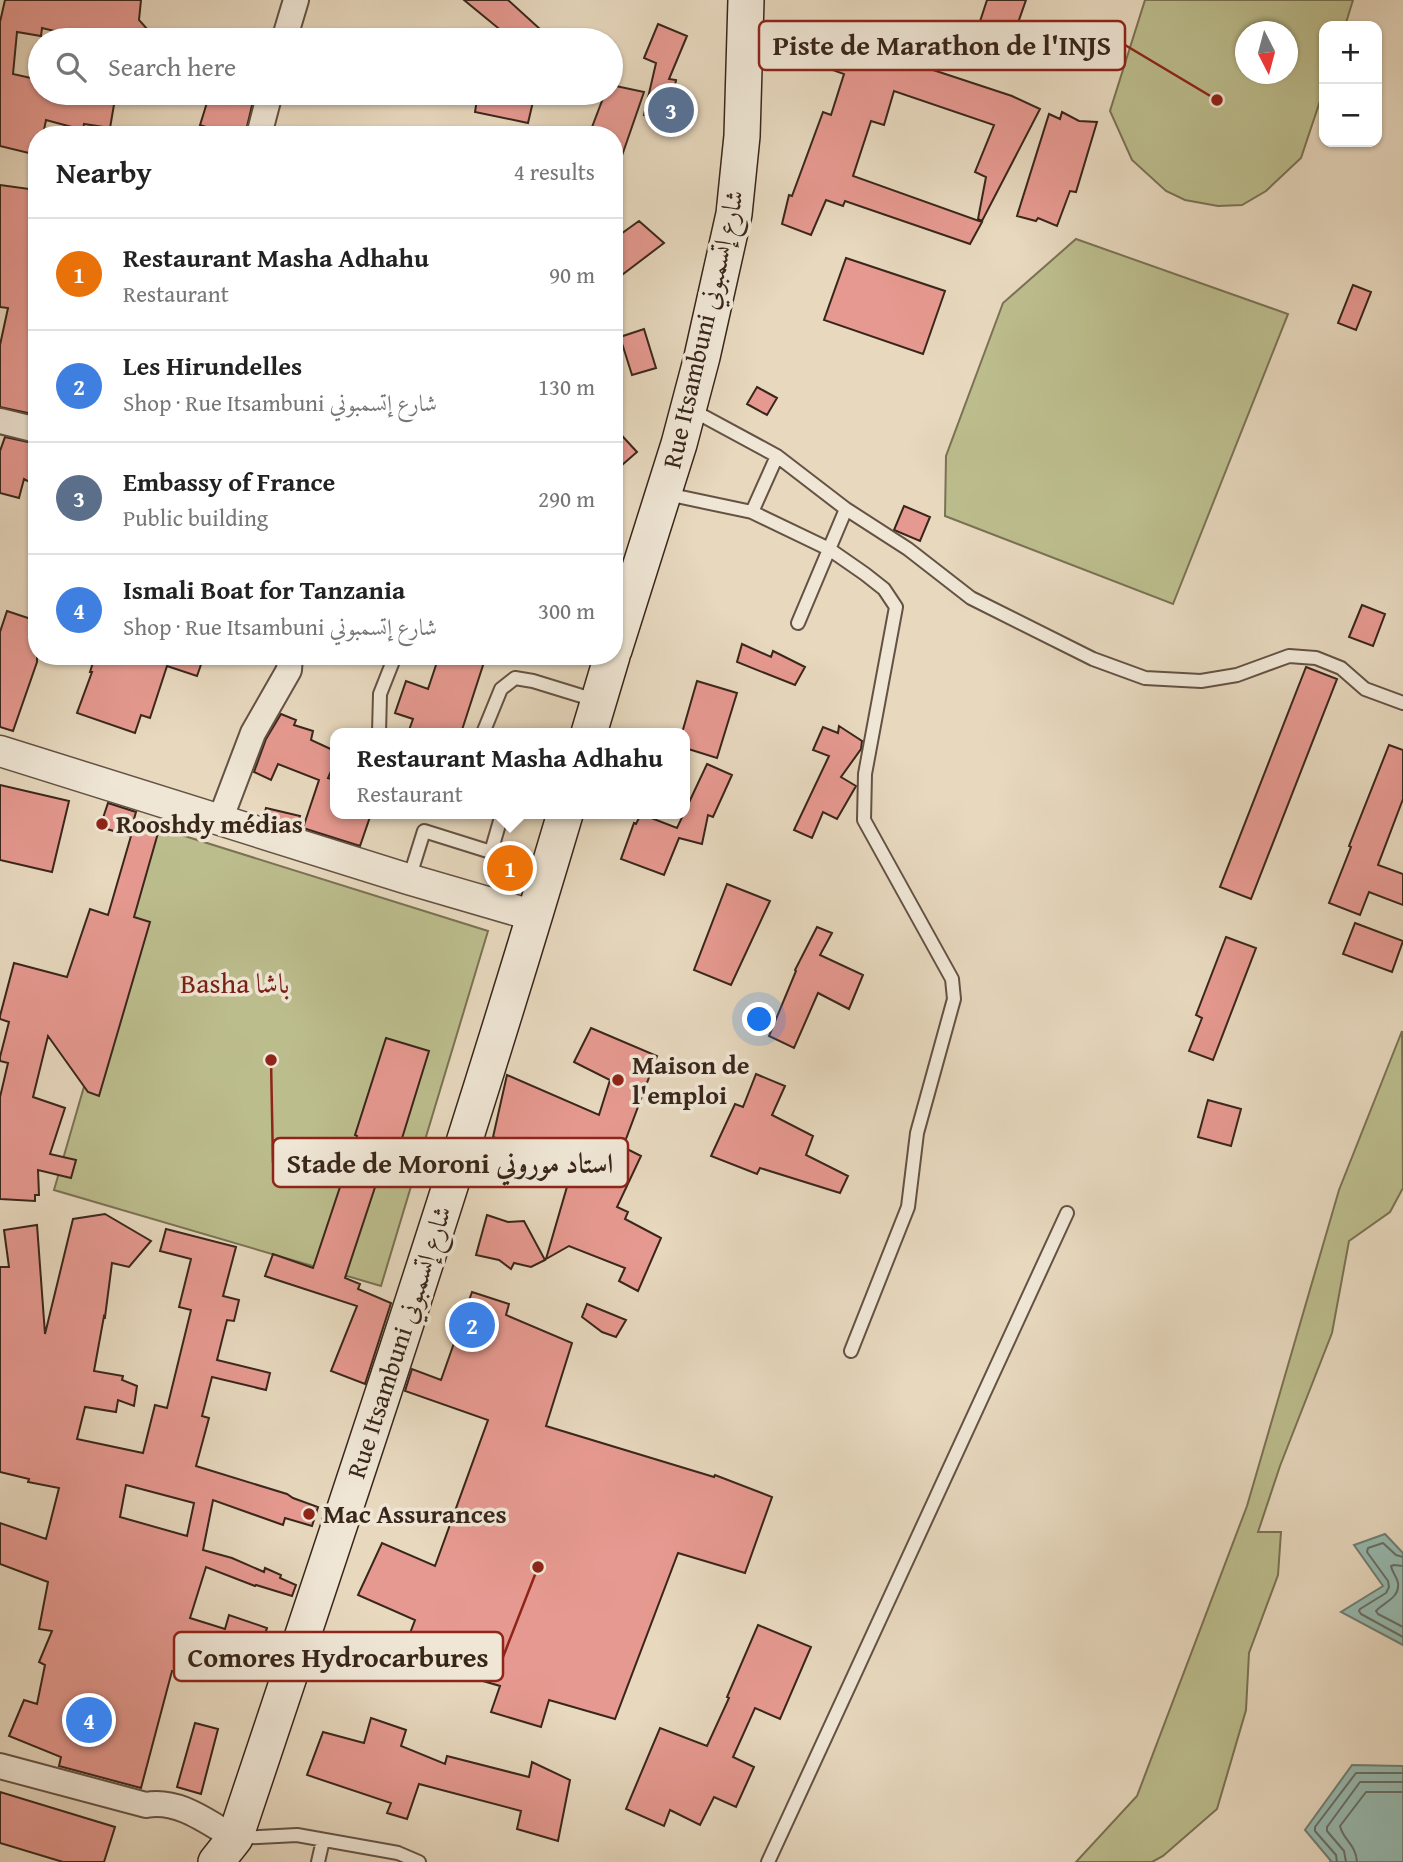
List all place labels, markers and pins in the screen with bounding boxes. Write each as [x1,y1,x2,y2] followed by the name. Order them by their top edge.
[759,21,1125,70] callout: Piste de Marathon de l'INJS
[648,84,694,136] pin: 3
[116,804,303,843] place label: Rooshdy médias
[94,816,110,832] marker: Rooshdy médias
[487,842,533,894] pin: 1
[632,1045,750,1114] place label: Maison de l'emploi
[610,1072,626,1088] marker: Maison de l'emploi
[273,1138,628,1187] callout: Stade de Moroni استاد موروني
[449,1299,495,1351] pin: 2
[323,1494,507,1533] place label: Mac Assurances
[301,1506,317,1522] marker: Mac Assurances
[174,1632,503,1681] callout: Comores Hydrocarbures
[66,1694,112,1746] pin: 4

